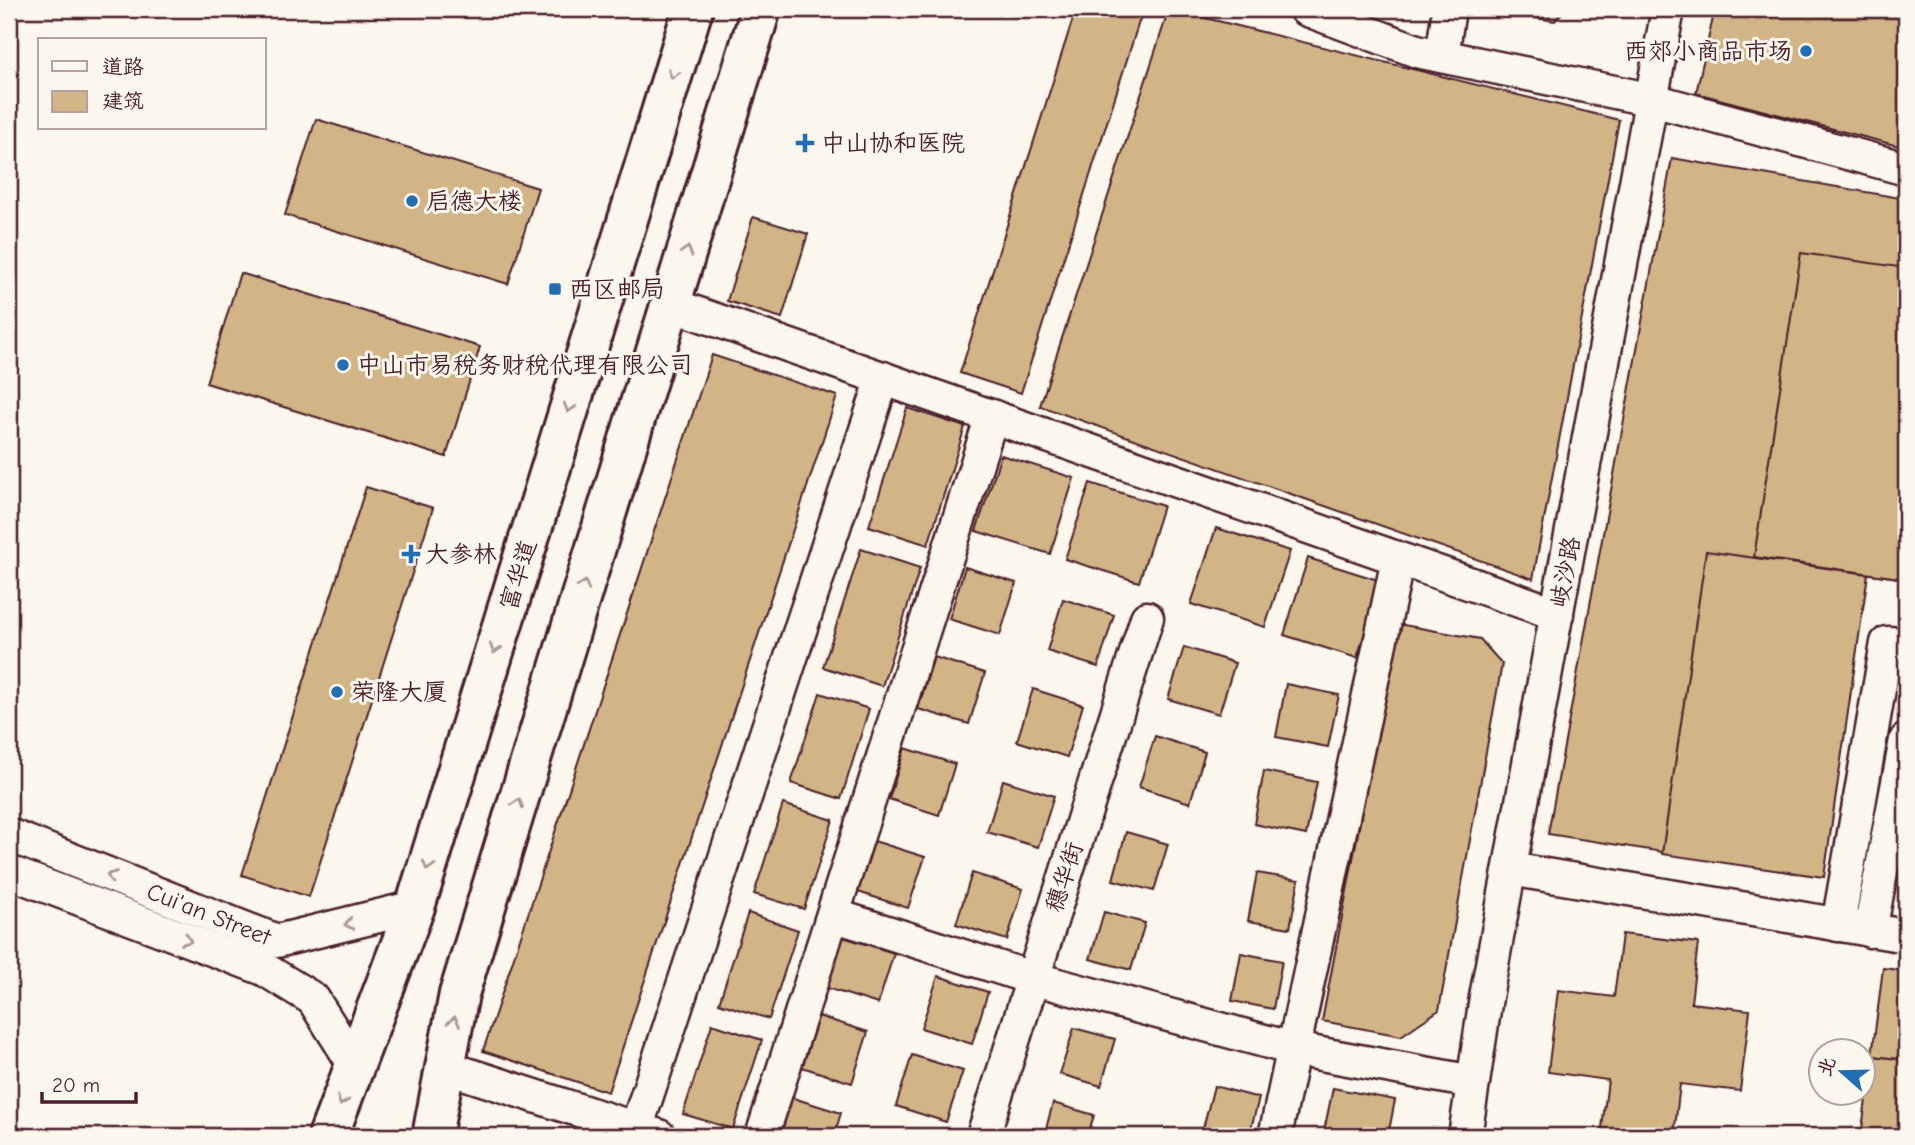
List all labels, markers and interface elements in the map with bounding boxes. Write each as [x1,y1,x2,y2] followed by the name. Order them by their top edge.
[1624,37,1792,65] place label: 西郊小商品市场
[38,38,266,130] legend
[1798,43,1814,59] marker: 西郊小商品市场
[102,55,144,79] text: 道路
[667,67,681,80] one-way arrow
[102,89,144,113] text: 建筑
[821,129,965,157] place label: 中山协和医院
[795,133,815,153] marker: 中山协和医院
[426,187,522,215] place label: 启德大楼
[404,193,420,209] marker: 启德大楼
[678,245,693,257] one-way arrow
[569,275,665,303] place label: 西区邮局
[547,281,563,297] marker: 西区邮局
[357,351,693,379] place label: 中山市易税务财税代理有限公司
[335,357,351,373] marker: 中山市易税务财税代理有限公司
[563,402,578,414] one-way arrow
[1544,534,1586,610] street label: 岐沙路
[494,536,542,614] street label: 富华道
[425,540,497,568] place label: 大参林
[403,546,419,562] marker: 大参林
[576,580,591,592] one-way arrow
[489,642,503,655] one-way arrow
[351,678,447,706] place label: 荣隆大厦
[329,684,345,700] marker: 荣隆大厦
[509,797,524,809] one-way arrow
[1040,838,1088,916] street label: 穗华街
[421,860,436,872] one-way arrow
[106,870,118,884] one-way arrow
[143,877,276,952] street label: Cui'an Street
[343,916,355,930] one-way arrow
[180,932,193,946] one-way arrow
[446,1015,461,1027] one-way arrow
[1806,1036,1876,1106] north arrow
[1813,1054,1841,1079] text: 北
[42,1061,136,1105] scale bar
[52,1073,100,1097] text: 20 m
[336,1095,350,1107] one-way arrow

